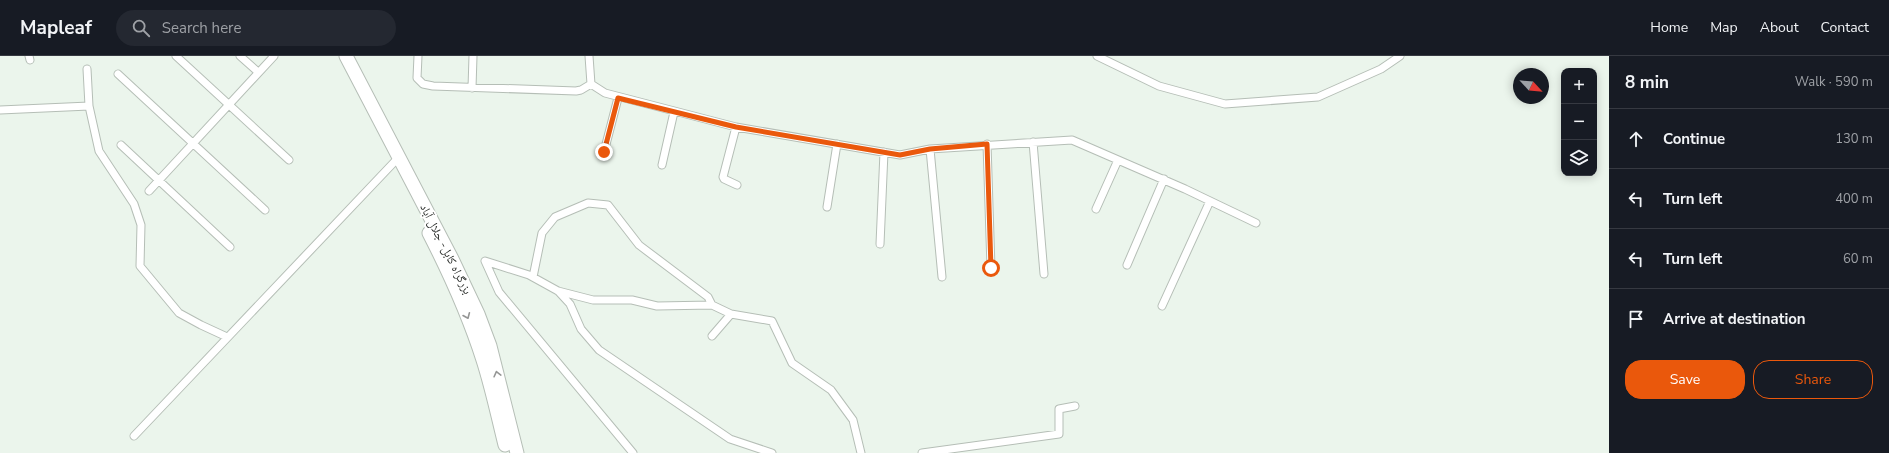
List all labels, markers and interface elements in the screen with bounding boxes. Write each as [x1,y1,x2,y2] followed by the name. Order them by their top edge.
[116,10,396,46] search box
[20,15,92,41] text: Mapleaf
[130,17,152,39] icon: search
[162,18,241,38] text: Search here
[1650,18,1688,37] text: Home
[1710,18,1738,37] text: Map
[1760,18,1799,37] text: About
[1821,18,1869,37] text: Contact
[1513,68,1549,104] north arrow
[1561,68,1597,176] map controls
[1561,68,1597,104] button: +
[1625,71,1669,94] text: 8 min
[1795,73,1873,91] text: Walk · 590 m
[1561,104,1597,140] button: −
[1625,128,1647,150] icon: ahead
[1663,129,1725,149] text: Continue
[1835,130,1873,148] text: 130 m
[1561,140,1597,176] button: layers
[595,143,613,161] route end
[1625,188,1647,210] icon: left
[1663,189,1722,209] text: Turn left
[1835,190,1873,208] text: 400 m
[416,201,476,297] street label: بزرگراه کابل- جلال آباد
[1625,248,1647,270] icon: left
[1663,249,1722,269] text: Turn left
[1843,250,1873,268] text: 60 m
[982,259,1000,277] route start
[1625,308,1647,330] icon: arrive
[1663,309,1806,329] text: Arrive at destination
[462,311,470,319] one-way arrow
[1625,360,1745,399] button: Save
[1753,360,1873,399] button: Share
[493,371,501,378] one-way arrow

